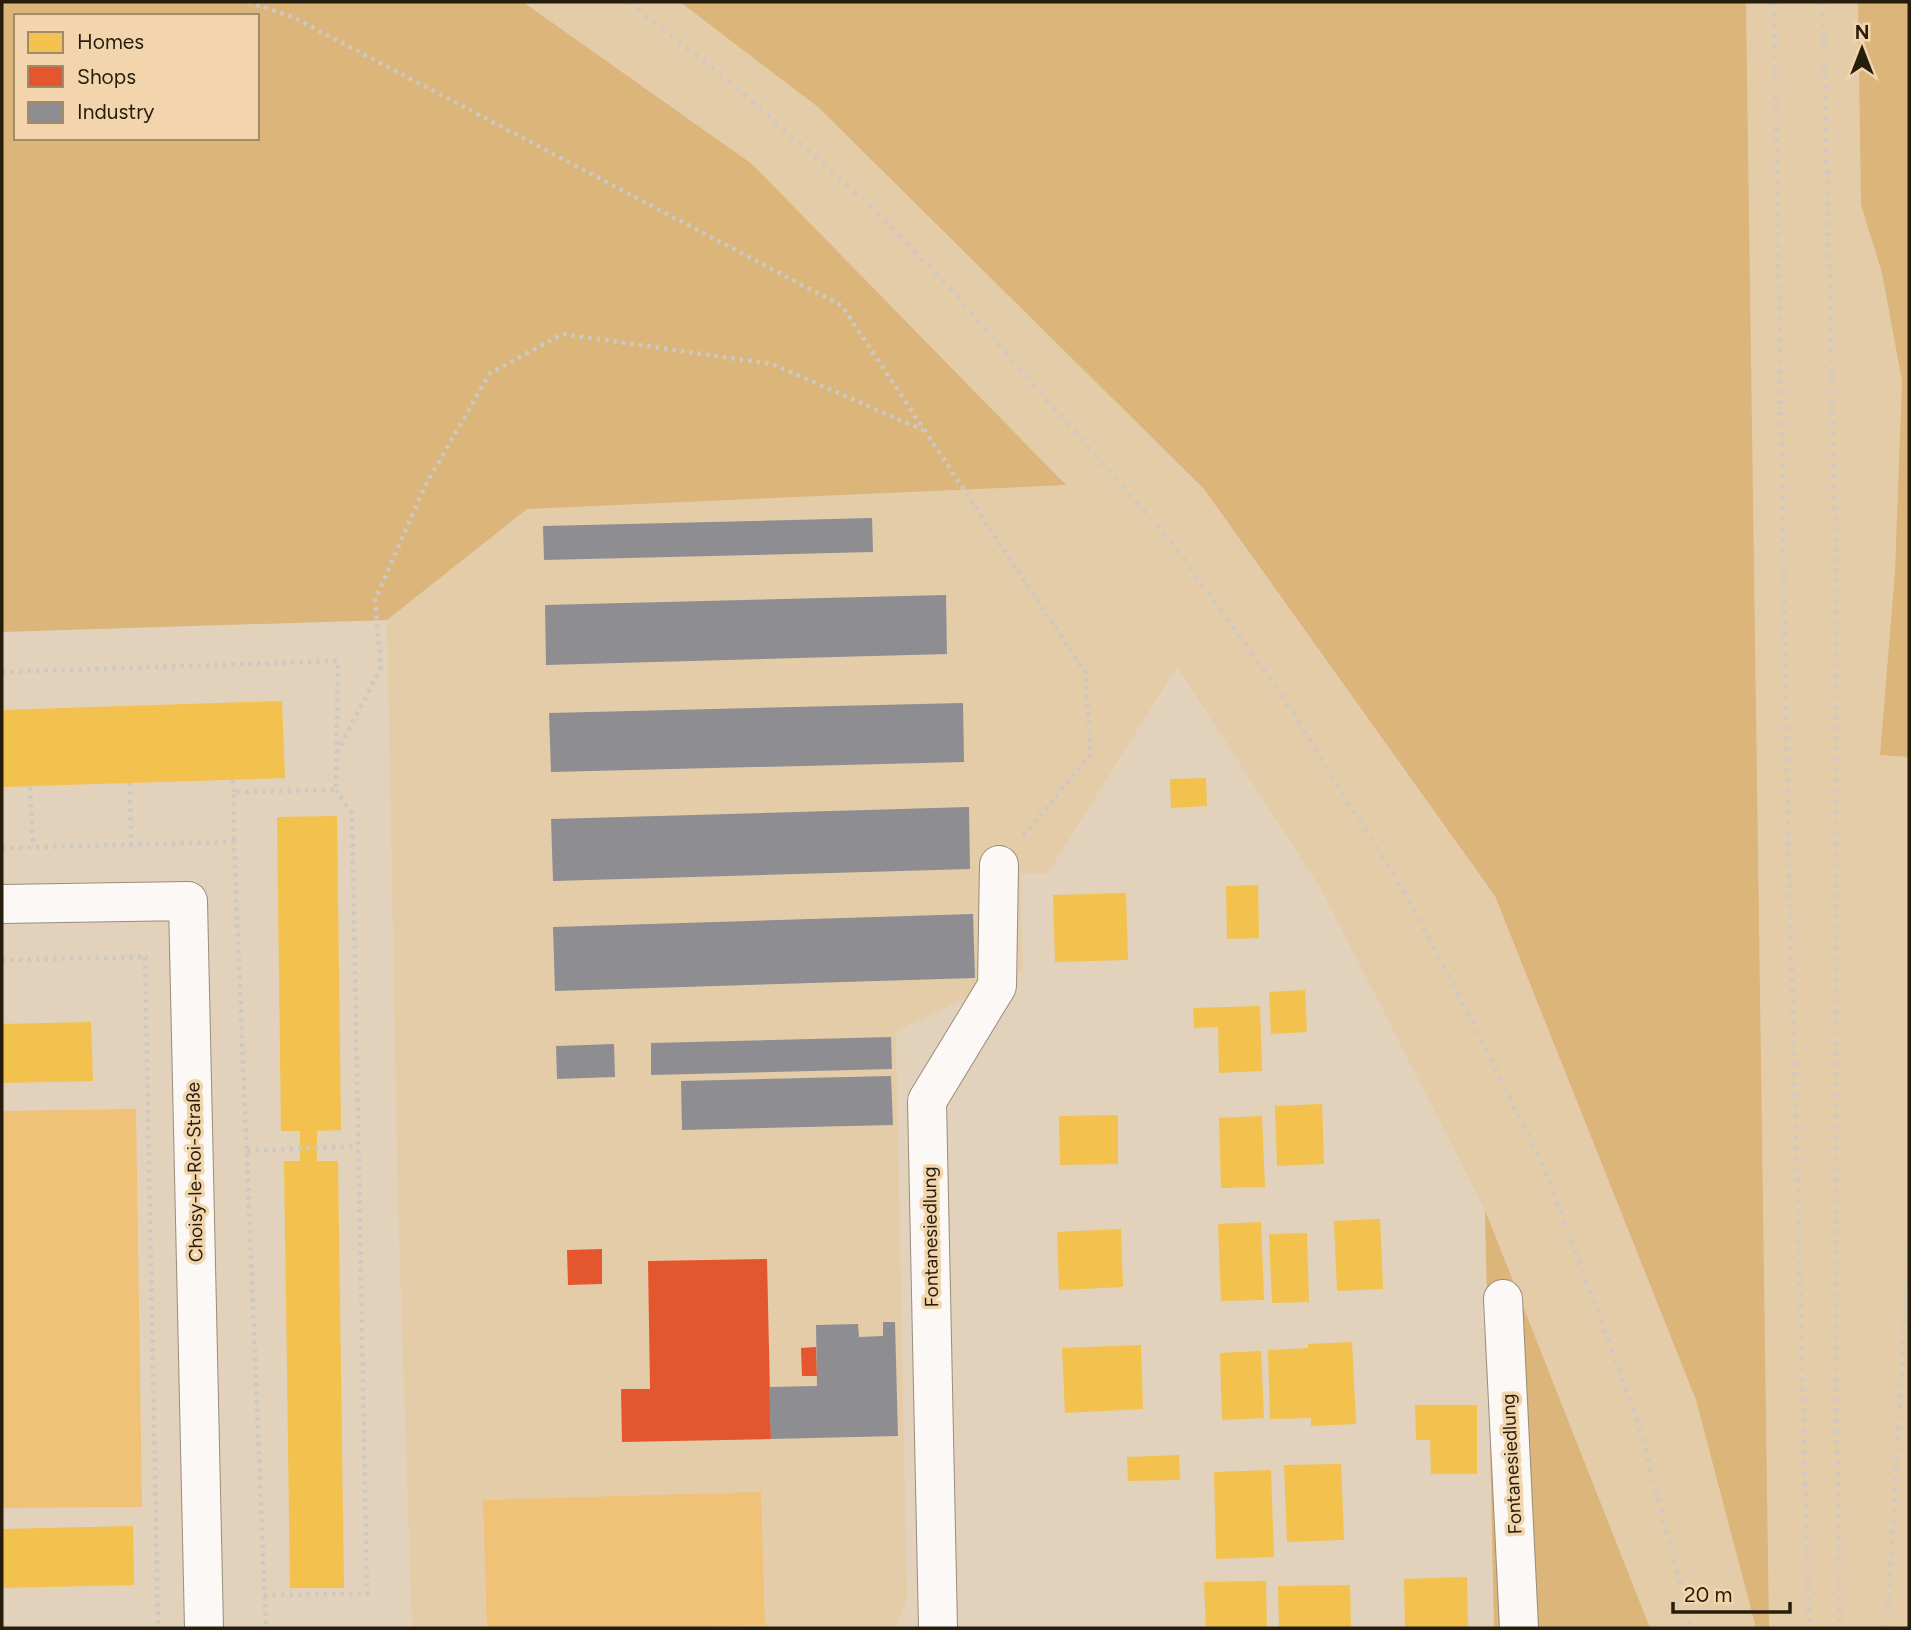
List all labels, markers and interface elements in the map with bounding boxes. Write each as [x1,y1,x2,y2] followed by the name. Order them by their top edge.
[14,14,259,140] legend
[1827,14,1897,84] north arrow
[1855,21,1869,44] text: N
[77,29,144,54] text: Homes
[77,64,136,89] text: Shops
[77,99,154,124] text: Industry
[181,1082,208,1262] street label: Choisy-le-Roi-Straße
[918,1166,943,1308] street label: Fontanesiedlung
[1496,1393,1527,1535] street label: Fontanesiedlung
[1673,1570,1790,1614] scale bar
[1684,1582,1732,1607] text: 20 m

